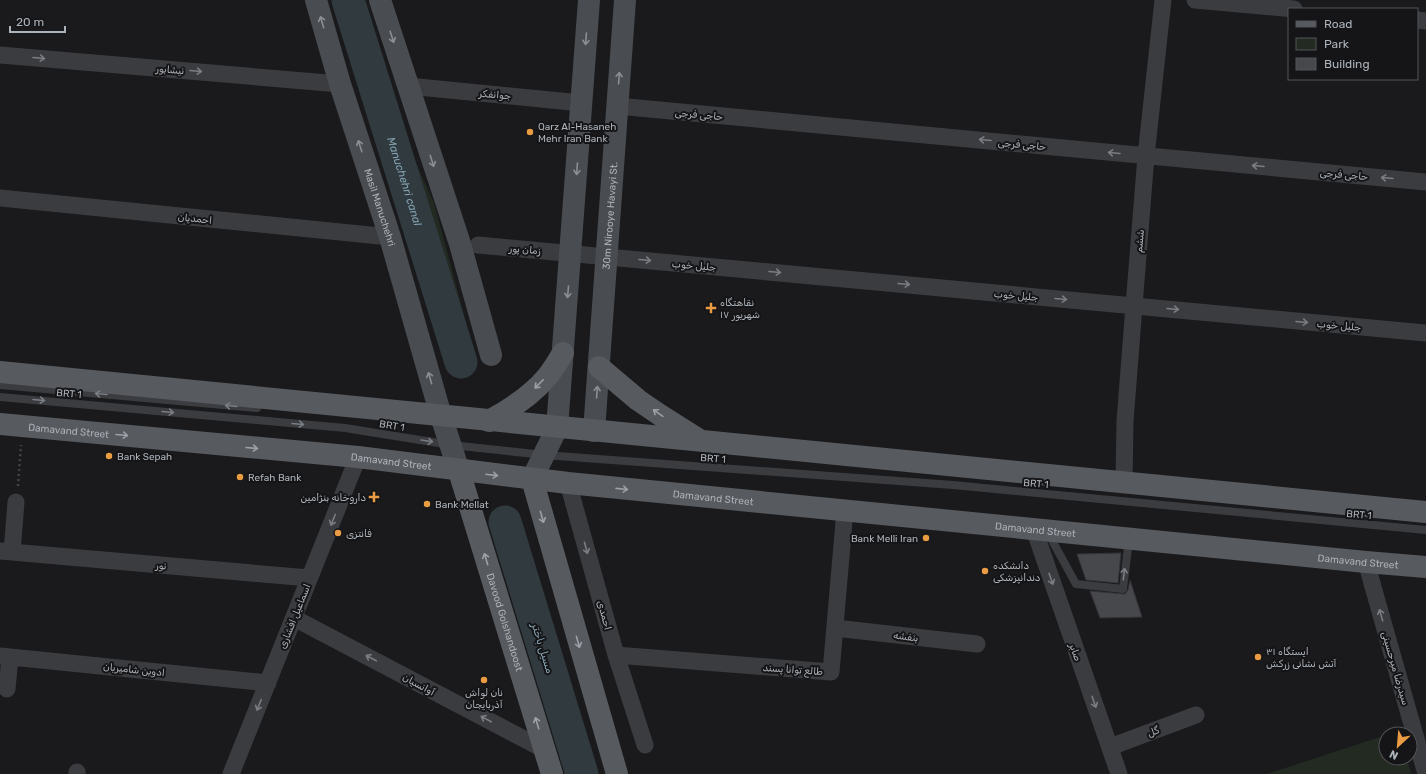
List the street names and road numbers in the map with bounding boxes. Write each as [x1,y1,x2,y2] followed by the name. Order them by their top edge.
[154,63,185,77] street label: نیشابور
[477,88,512,102] street label: جوانفکر
[674,107,724,123] street label: حاجی فرجی
[997,137,1047,153] street label: حاجی فرجی
[601,161,620,270] street label: 30m Nirooye Havayi St.
[361,167,397,248] street label: Masil Manuchehri
[1319,167,1369,183] street label: حاجی فرجی
[177,211,213,227] street label: احمدیان
[1133,229,1147,253] street label: ششم
[507,243,541,258] street label: زمان پور
[671,258,717,274] street label: جلیل خوب
[993,288,1039,304] street label: جلیل خوب
[1316,318,1362,334] street label: جلیل خوب
[56,387,82,401] street label: BRT 1
[378,418,405,434] street label: BRT 1
[28,422,110,441] street label: Damavand Street
[350,451,432,473] street label: Damavand Street
[700,452,726,466] street label: BRT 1
[1023,477,1049,491] street label: BRT 1
[672,488,754,508] street label: Damavand Street
[1346,508,1372,522] street label: BRT 1
[995,520,1076,540] street label: Damavand Street
[1317,552,1399,572] street label: Damavand Street
[154,559,167,572] street label: نور
[484,572,525,673] street label: Davood Golshandoost
[276,582,313,651] street label: اسماعیل افشاری
[594,599,614,631] street label: احمدی
[893,630,919,644] street label: بنفشه
[1379,630,1411,707] street label: سیدرضا میرحسینی
[1066,641,1084,663] street label: صابر
[103,661,165,679] street label: ادوین شامیریان
[762,662,823,679] street label: طالع توانا پسند
[400,671,437,698] street label: آوانسیان
[1146,724,1161,740] street label: گل

